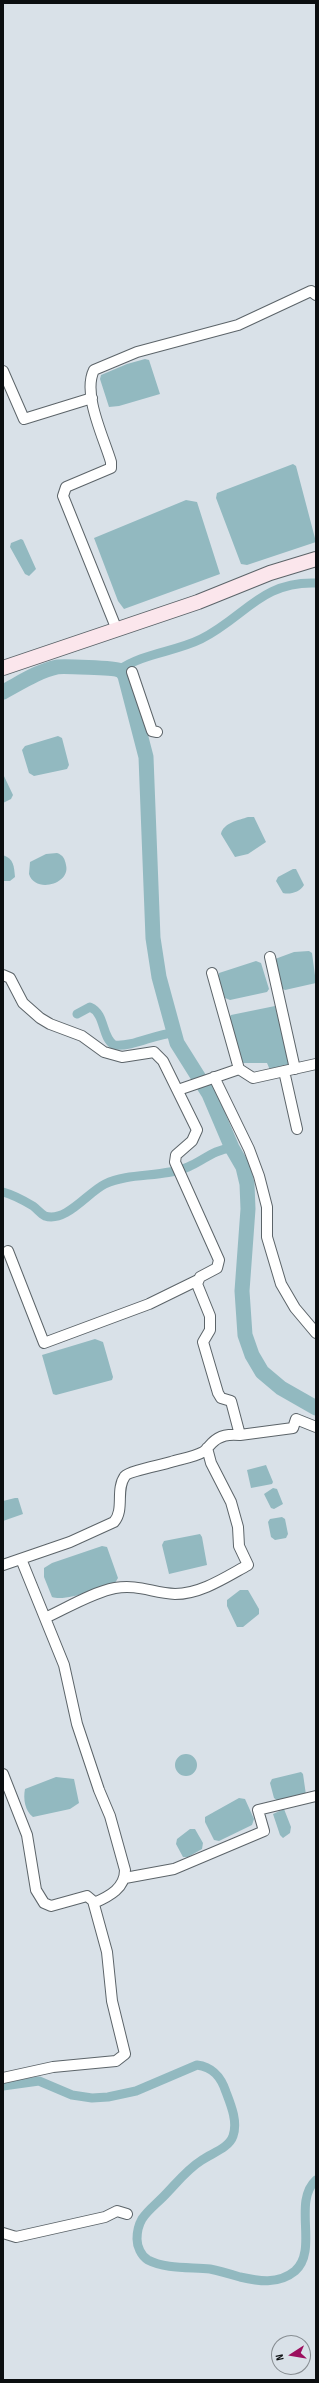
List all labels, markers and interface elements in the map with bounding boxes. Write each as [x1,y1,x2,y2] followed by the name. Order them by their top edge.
[271,2335,311,2375] north arrow
[273,2353,287,2362] text: N

